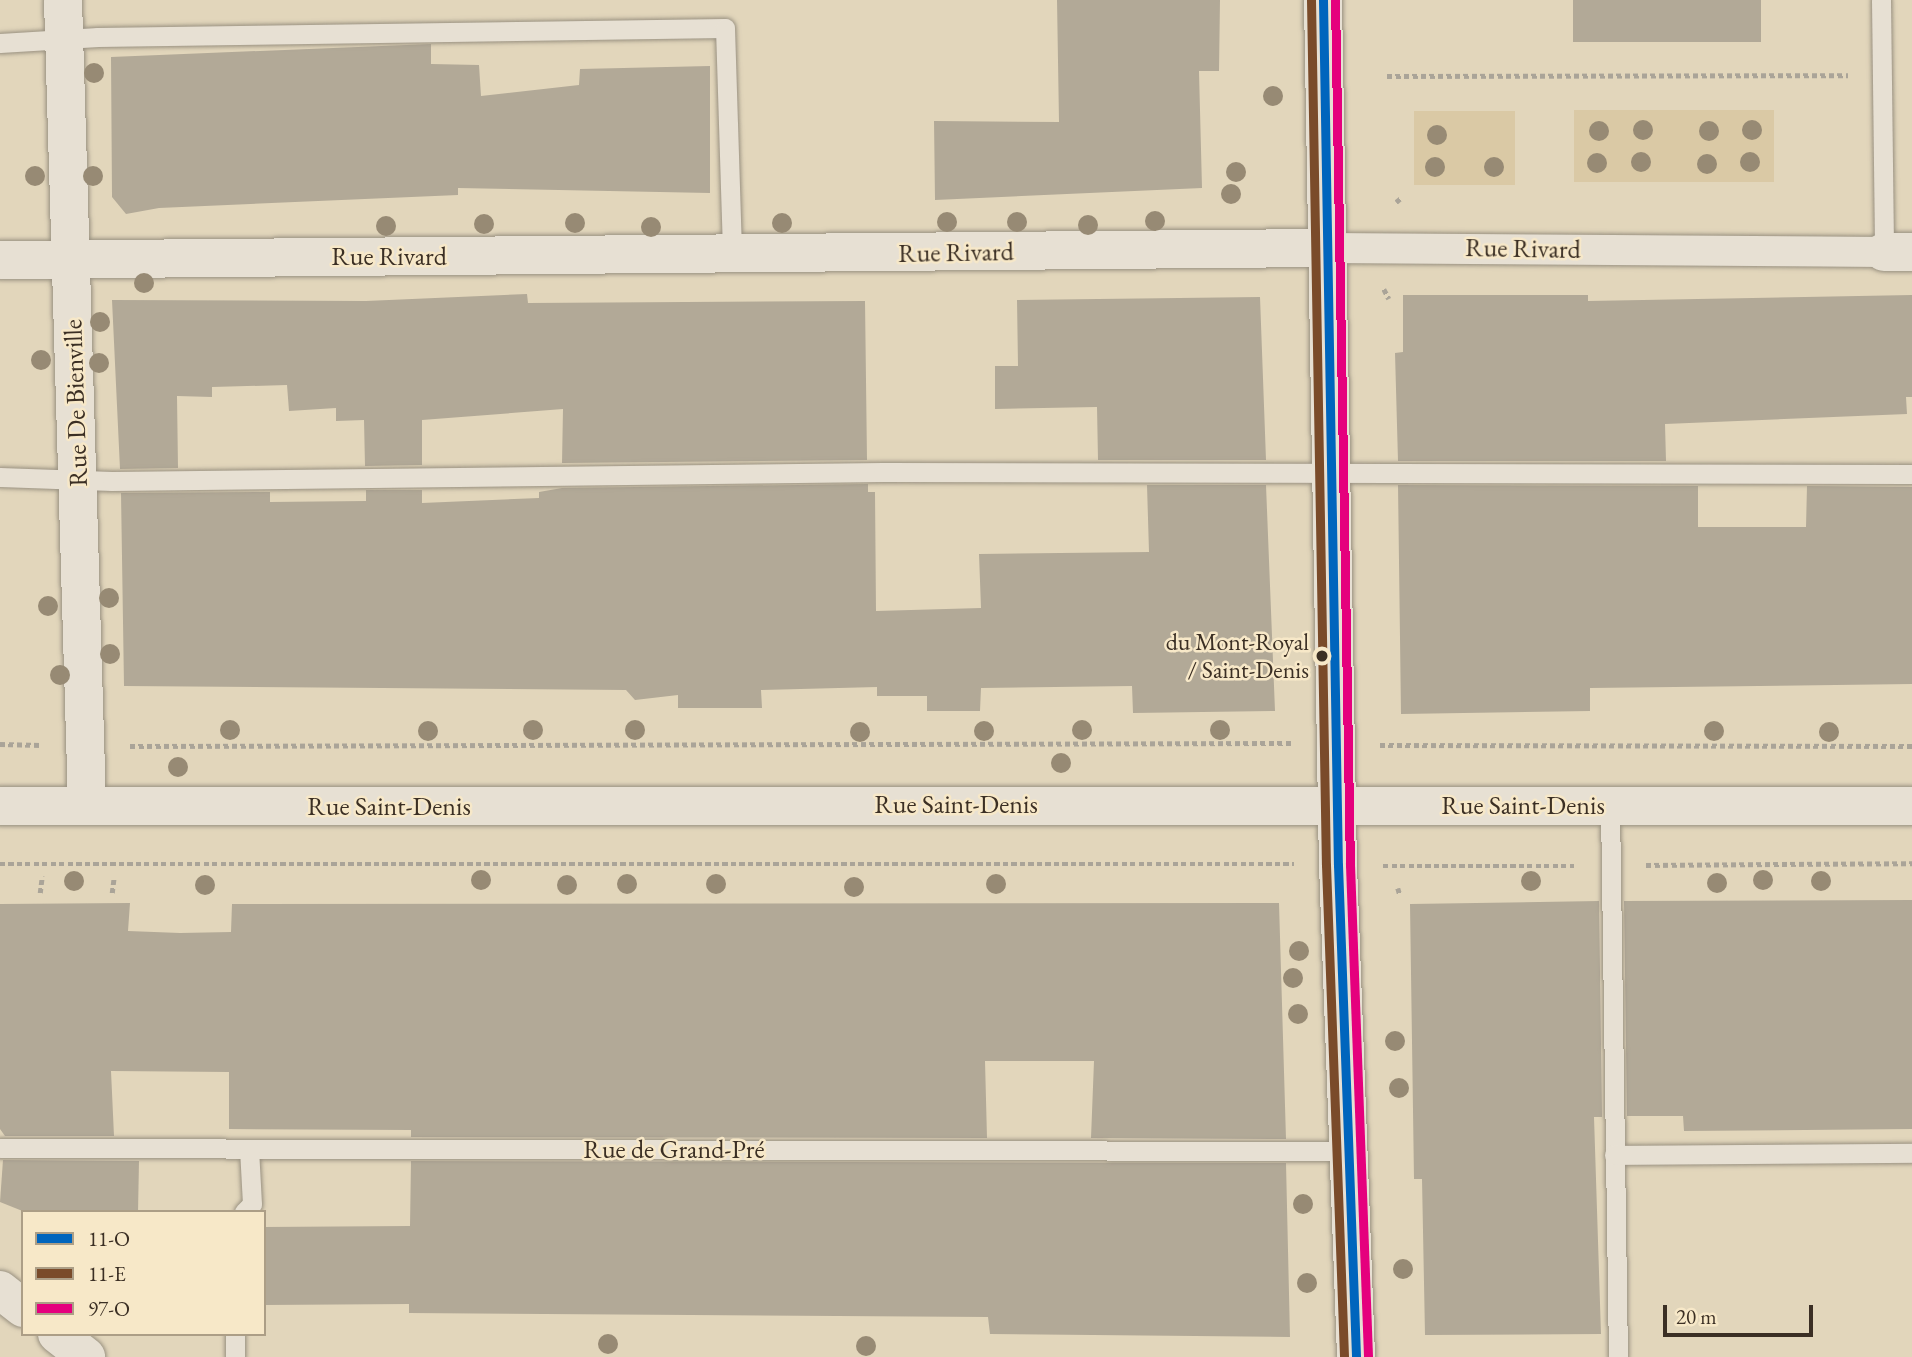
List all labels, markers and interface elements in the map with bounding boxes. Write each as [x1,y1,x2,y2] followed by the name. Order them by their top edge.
[1465,232,1581,266] street label: Rue Rivard
[898,236,1014,270] street label: Rue Rivard
[331,241,447,273] street label: Rue Rivard
[57,319,95,487] street label: Rue De Bienville
[1166,628,1309,684] place label: du Mont-Royal / Saint-Denis
[1315,649,1329,663] marker: du Mont-Royal / Saint-Denis
[874,789,1038,821] street label: Rue Saint-Denis
[1441,790,1605,822] street label: Rue Saint-Denis
[307,791,471,823] street label: Rue Saint-Denis
[583,1134,765,1166] street label: Rue de Grand-Pré
[21,1210,266,1336] legend
[88,1225,130,1252] text: 11-O
[88,1260,126,1287] text: 11-E
[1667,1290,1818,1334] scale bar
[88,1295,130,1322] text: 97-O
[1676,1303,1717,1330] text: 20 m

